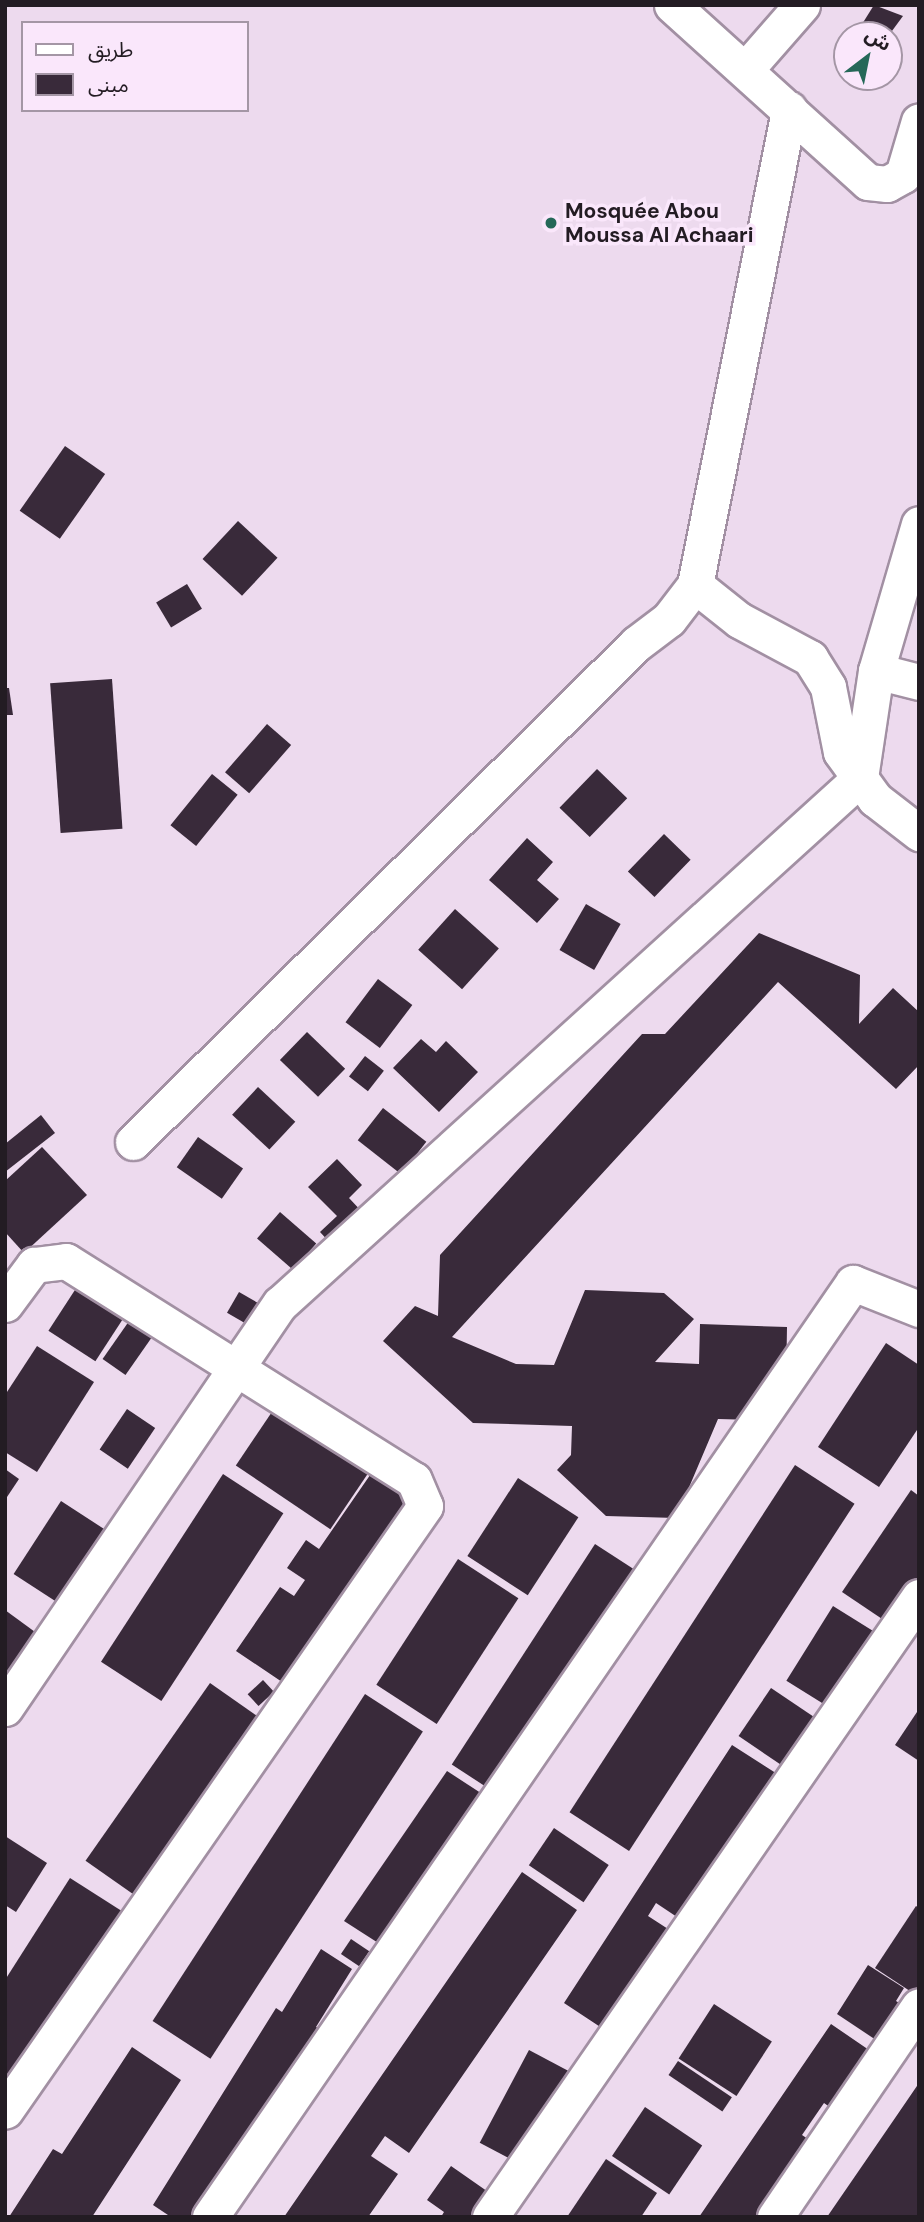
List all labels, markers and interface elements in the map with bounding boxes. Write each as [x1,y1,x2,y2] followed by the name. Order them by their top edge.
[21,21,248,112] legend
[833,21,903,91] north arrow
[861,22,896,57] text: ش
[88,36,133,64] text: طريق
[88,71,129,99] text: مبنى
[565,198,753,248] place label: Mosquée Abou Moussa Al Achaari
[543,215,559,231] marker: Mosquée Abou Moussa Al Achaari

